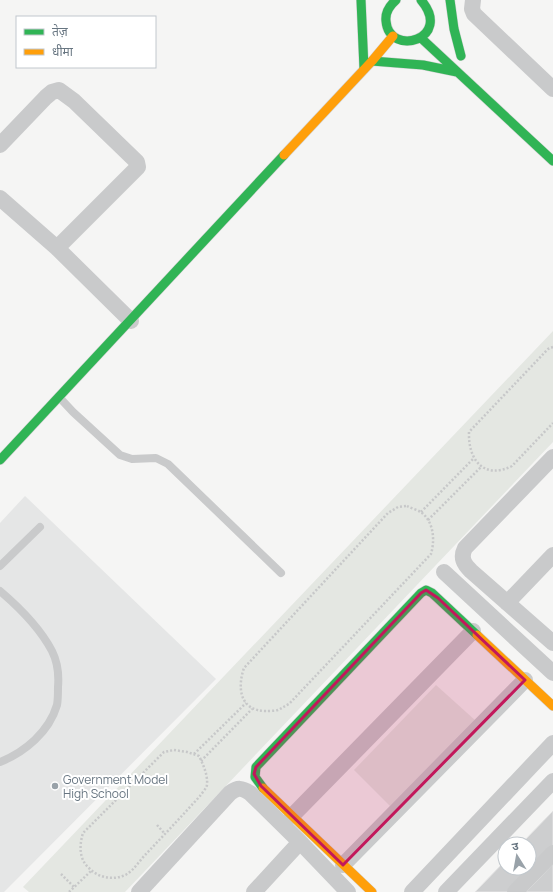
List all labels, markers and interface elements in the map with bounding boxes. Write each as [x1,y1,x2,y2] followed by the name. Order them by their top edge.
[16,16,156,68] legend
[52,23,69,40] text: तेज़
[52,43,74,60] text: धीमा
[63,771,168,802] place label: Government Model High School
[50,781,60,791] marker: Government Model High School
[497,836,537,876] north arrow
[510,838,520,854] text: उ

